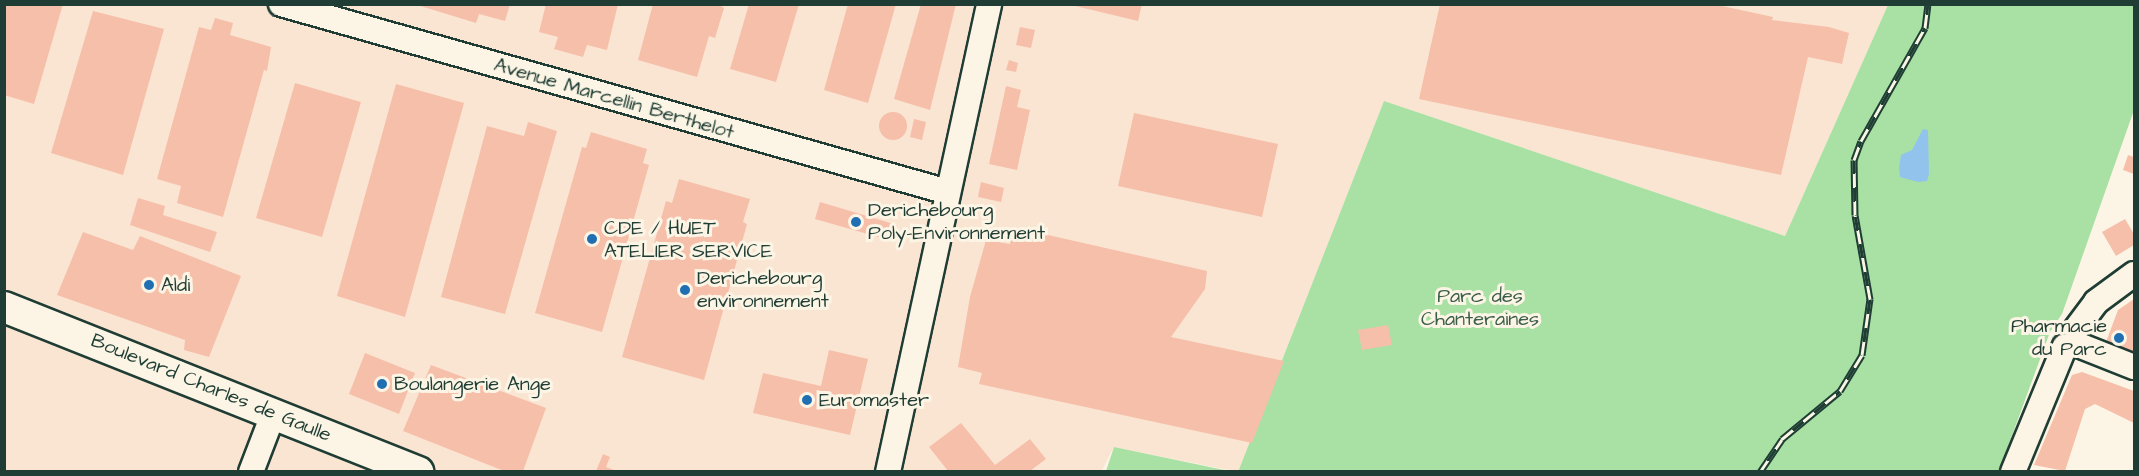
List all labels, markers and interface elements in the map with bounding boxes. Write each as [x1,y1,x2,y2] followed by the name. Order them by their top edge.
[491,53,737,145] street label: Avenue Marcellin Berthelot
[868,198,1045,245] place label: Derichebourg Poly-Environnement
[849,215,863,229] marker: Derichebourg Poly-Environnement
[604,216,773,263] place label: CDE / HUET ATELIER SERVICE
[585,232,599,246] marker: CDE / HUET ATELIER SERVICE
[697,266,829,313] place label: Derichebourg environnement
[161,273,190,297] place label: Aldi
[142,278,156,292] marker: Aldi
[678,283,692,297] marker: Derichebourg environnement
[1421,284,1539,331] park label: Parc des Chanteraines
[2011,314,2107,361] place label: Pharmacie du Parc
[87,329,335,447] street label: Boulevard Charles de Gaulle
[2112,331,2126,345] marker: Pharmacie du Parc
[394,372,551,396] place label: Boulangerie Ange
[375,377,389,391] marker: Boulangerie Ange
[819,388,929,412] place label: Euromaster
[800,393,814,407] marker: Euromaster

